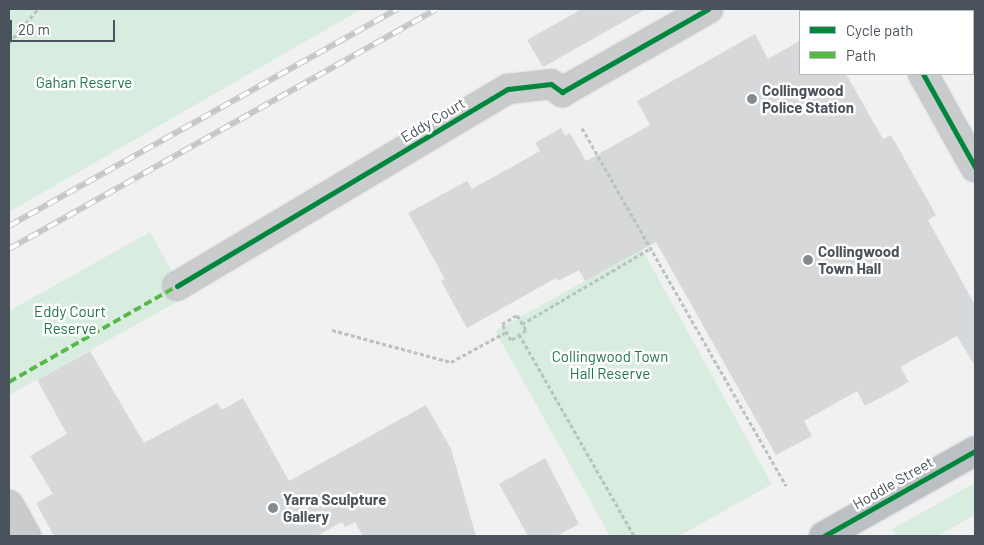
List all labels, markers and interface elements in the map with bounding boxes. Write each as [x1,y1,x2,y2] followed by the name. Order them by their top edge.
[12,10,118,42] scale bar
[799,10,974,75] legend
[18,20,50,38] text: 20 m
[846,21,913,39] text: Cycle path
[846,46,876,64] text: Path
[36,74,132,92] park label: Gahan Reserve
[762,81,854,116] place label: Collingwood Police Station
[746,93,758,105] marker: Collingwood Police Station
[398,94,468,146] street label: Eddy Court
[818,242,900,277] place label: Collingwood Town Hall
[802,254,814,266] marker: Collingwood Town Hall
[34,302,106,337] park label: Eddy Court Reserve
[552,347,668,382] park label: Collingwood Town Hall Reserve
[850,453,936,513] street label: Hoddle Street
[283,490,386,525] place label: Yarra Sculpture Gallery
[267,502,279,514] marker: Yarra Sculpture Gallery

